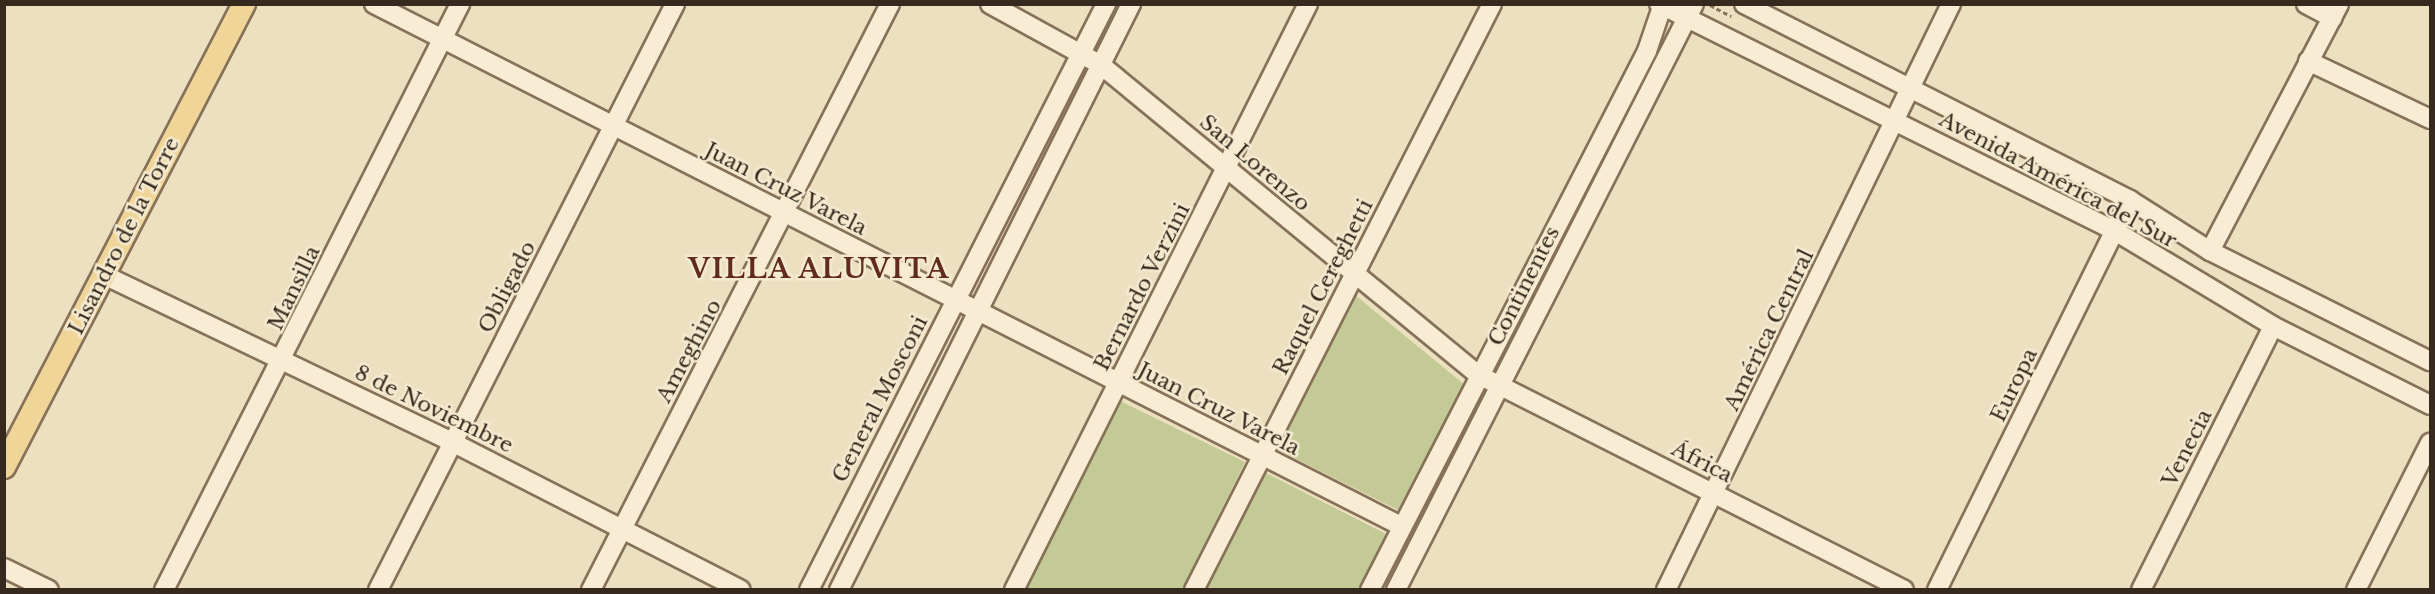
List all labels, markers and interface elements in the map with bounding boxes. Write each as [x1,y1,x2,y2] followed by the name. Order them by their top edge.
[1934,106,2182,254] street label: Avenida América del Sur
[1195,110,1315,216] street label: San Lorenzo
[63,133,185,339] street label: Lisandro de la Torre
[701,137,871,241] street label: Juan Cruz Varela
[1268,195,1378,379] street label: Raquel Cereghetti
[1089,199,1195,375] street label: Bernardo Verzini
[1483,222,1565,350] street label: Continentes
[473,237,541,337] street label: Obligado
[263,242,325,334] street label: Mansilla
[1719,245,1819,415] street label: América Central
[687,253,951,285] district label: VILLA ALUVITA
[651,295,727,407] street label: Ameghino
[827,312,933,486] street label: General Mosconi
[1985,344,2043,426] street label: Europa
[1134,357,1304,461] street label: Juan Cruz Varela
[351,360,517,458] street label: 8 de Noviembre
[2157,405,2217,491] street label: Venecia
[1667,436,1737,488] street label: África

